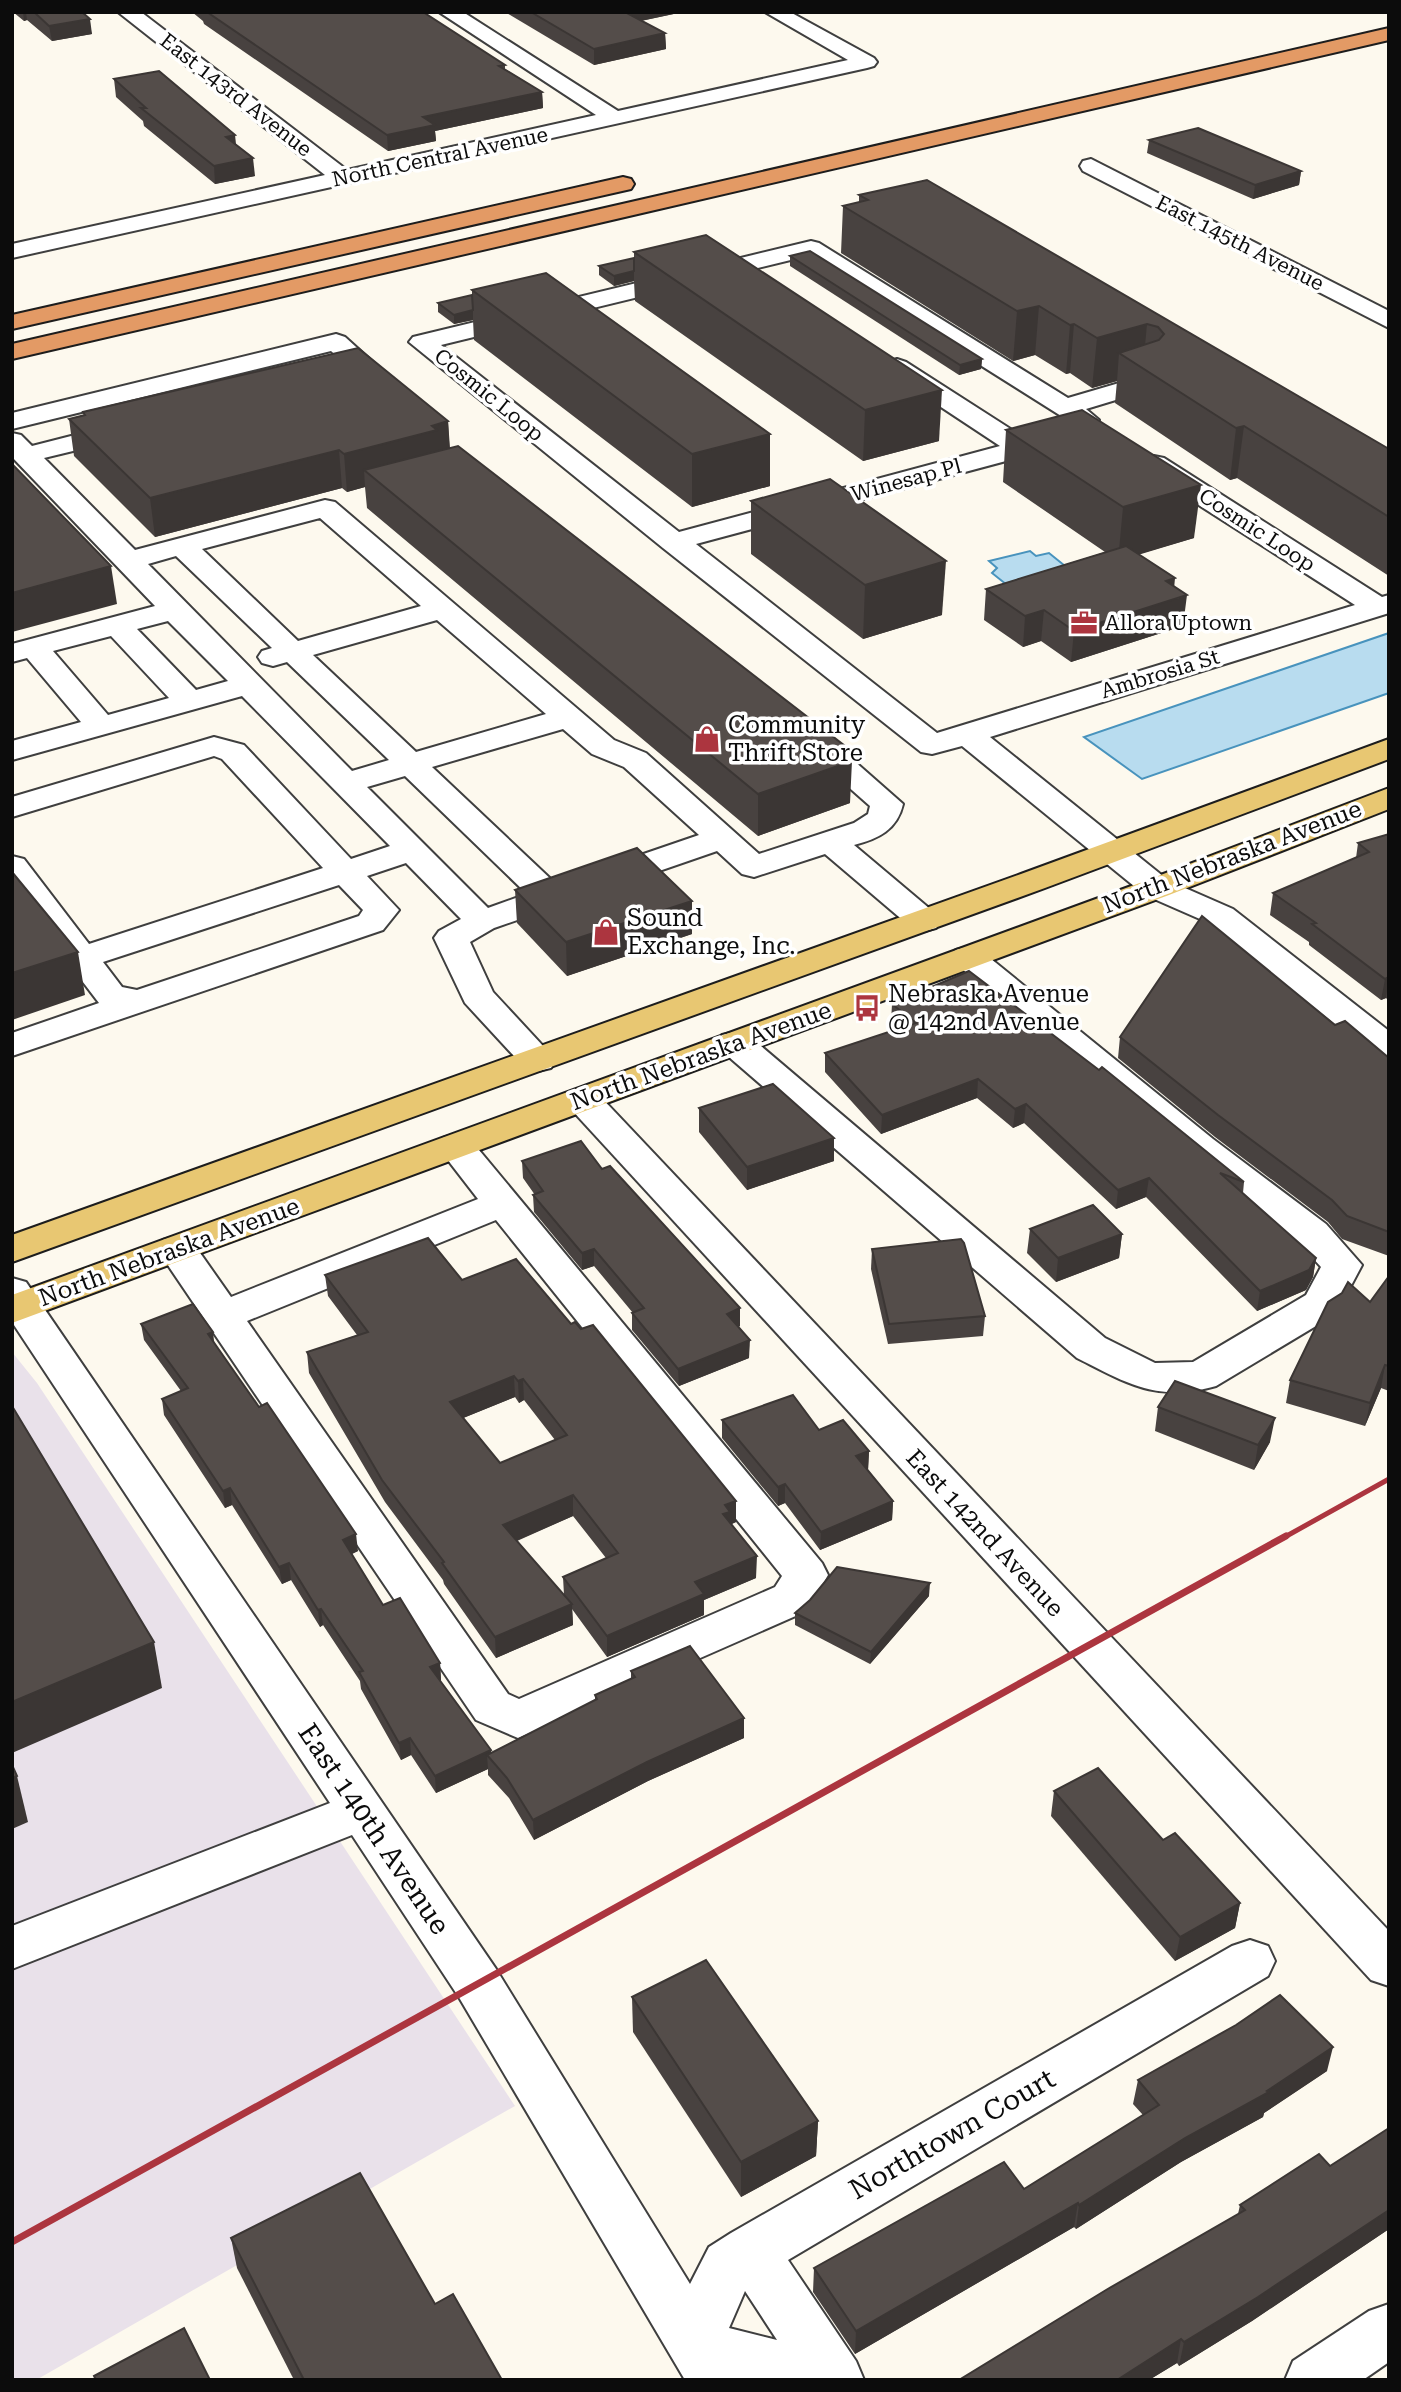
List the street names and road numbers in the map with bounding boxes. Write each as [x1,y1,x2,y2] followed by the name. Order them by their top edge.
[155,28,317,162] street label: East 143rd Avenue
[330,122,550,192] street label: North Central Avenue
[1152,190,1328,296] street label: East 145th Avenue
[430,344,548,446] street label: Cosmic Loop
[848,454,964,506] street label: Winesap Pl
[1194,484,1320,576] street label: Cosmic Loop
[1098,645,1222,703] street label: Ambrosia St
[1098,795,1366,919] street label: North Nebraska Avenue
[567,996,835,1116] street label: North Nebraska Avenue
[35,1192,303,1312] street label: North Nebraska Avenue
[900,1444,1070,1622] street label: East 142nd Avenue
[291,1717,457,1941] street label: East 140th Avenue
[843,2062,1061,2206] street label: Northtown Court

